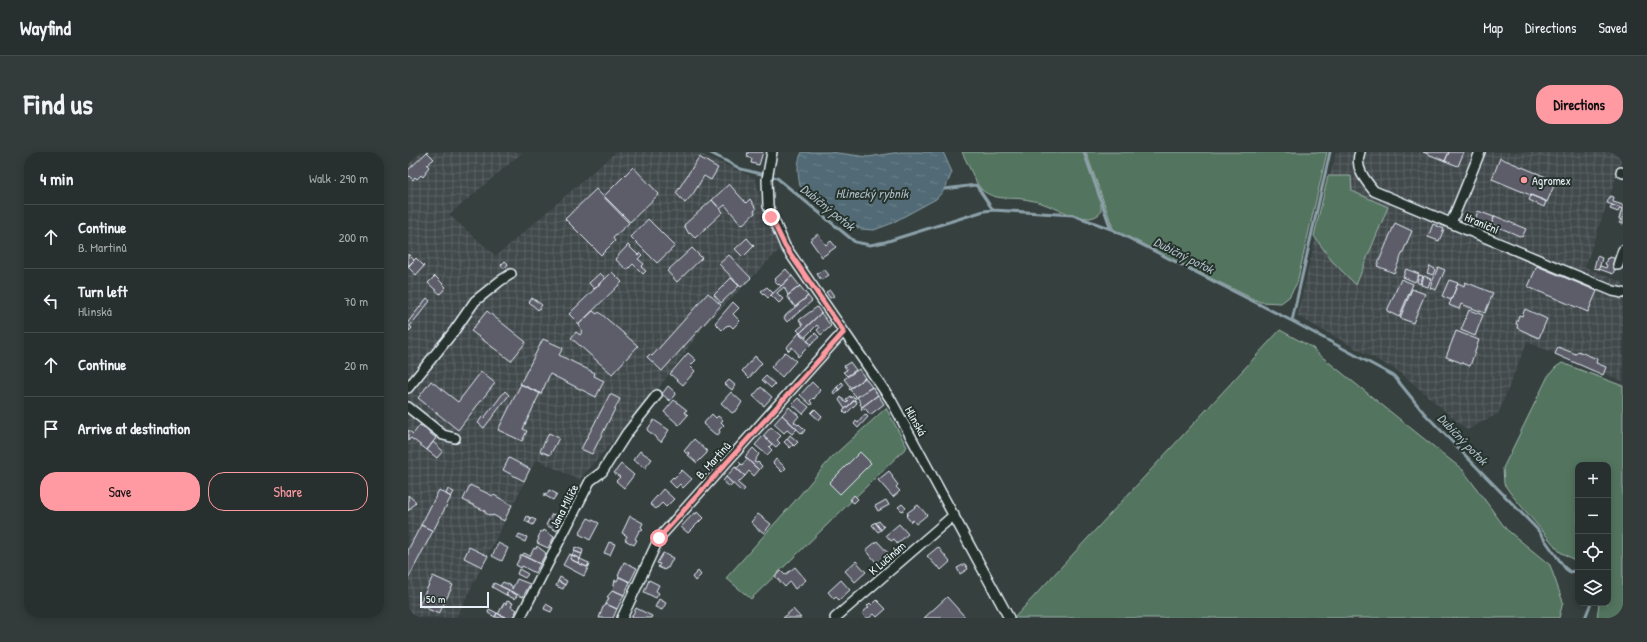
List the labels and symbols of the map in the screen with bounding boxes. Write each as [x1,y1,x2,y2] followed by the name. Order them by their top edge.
[1532,172,1571,189] place label: Agromex
[1519,175,1529,185] marker: Agromex
[796,180,860,236] water label: Dubičný potok
[836,184,910,202] water label: Hlinecký rybník
[762,208,780,226] route end
[1462,208,1502,238] street label: Hraniční
[1151,232,1218,279] water label: Dubičný potok
[901,403,931,439] street label: Hlinská
[1433,409,1493,470] water label: Dubičný potok
[692,437,734,482] street label: B. Martinů
[546,481,582,531] street label: Jana Milíče
[650,529,668,547] route start
[865,537,909,579] street label: K Lučinám
[420,590,489,609] scale bar

